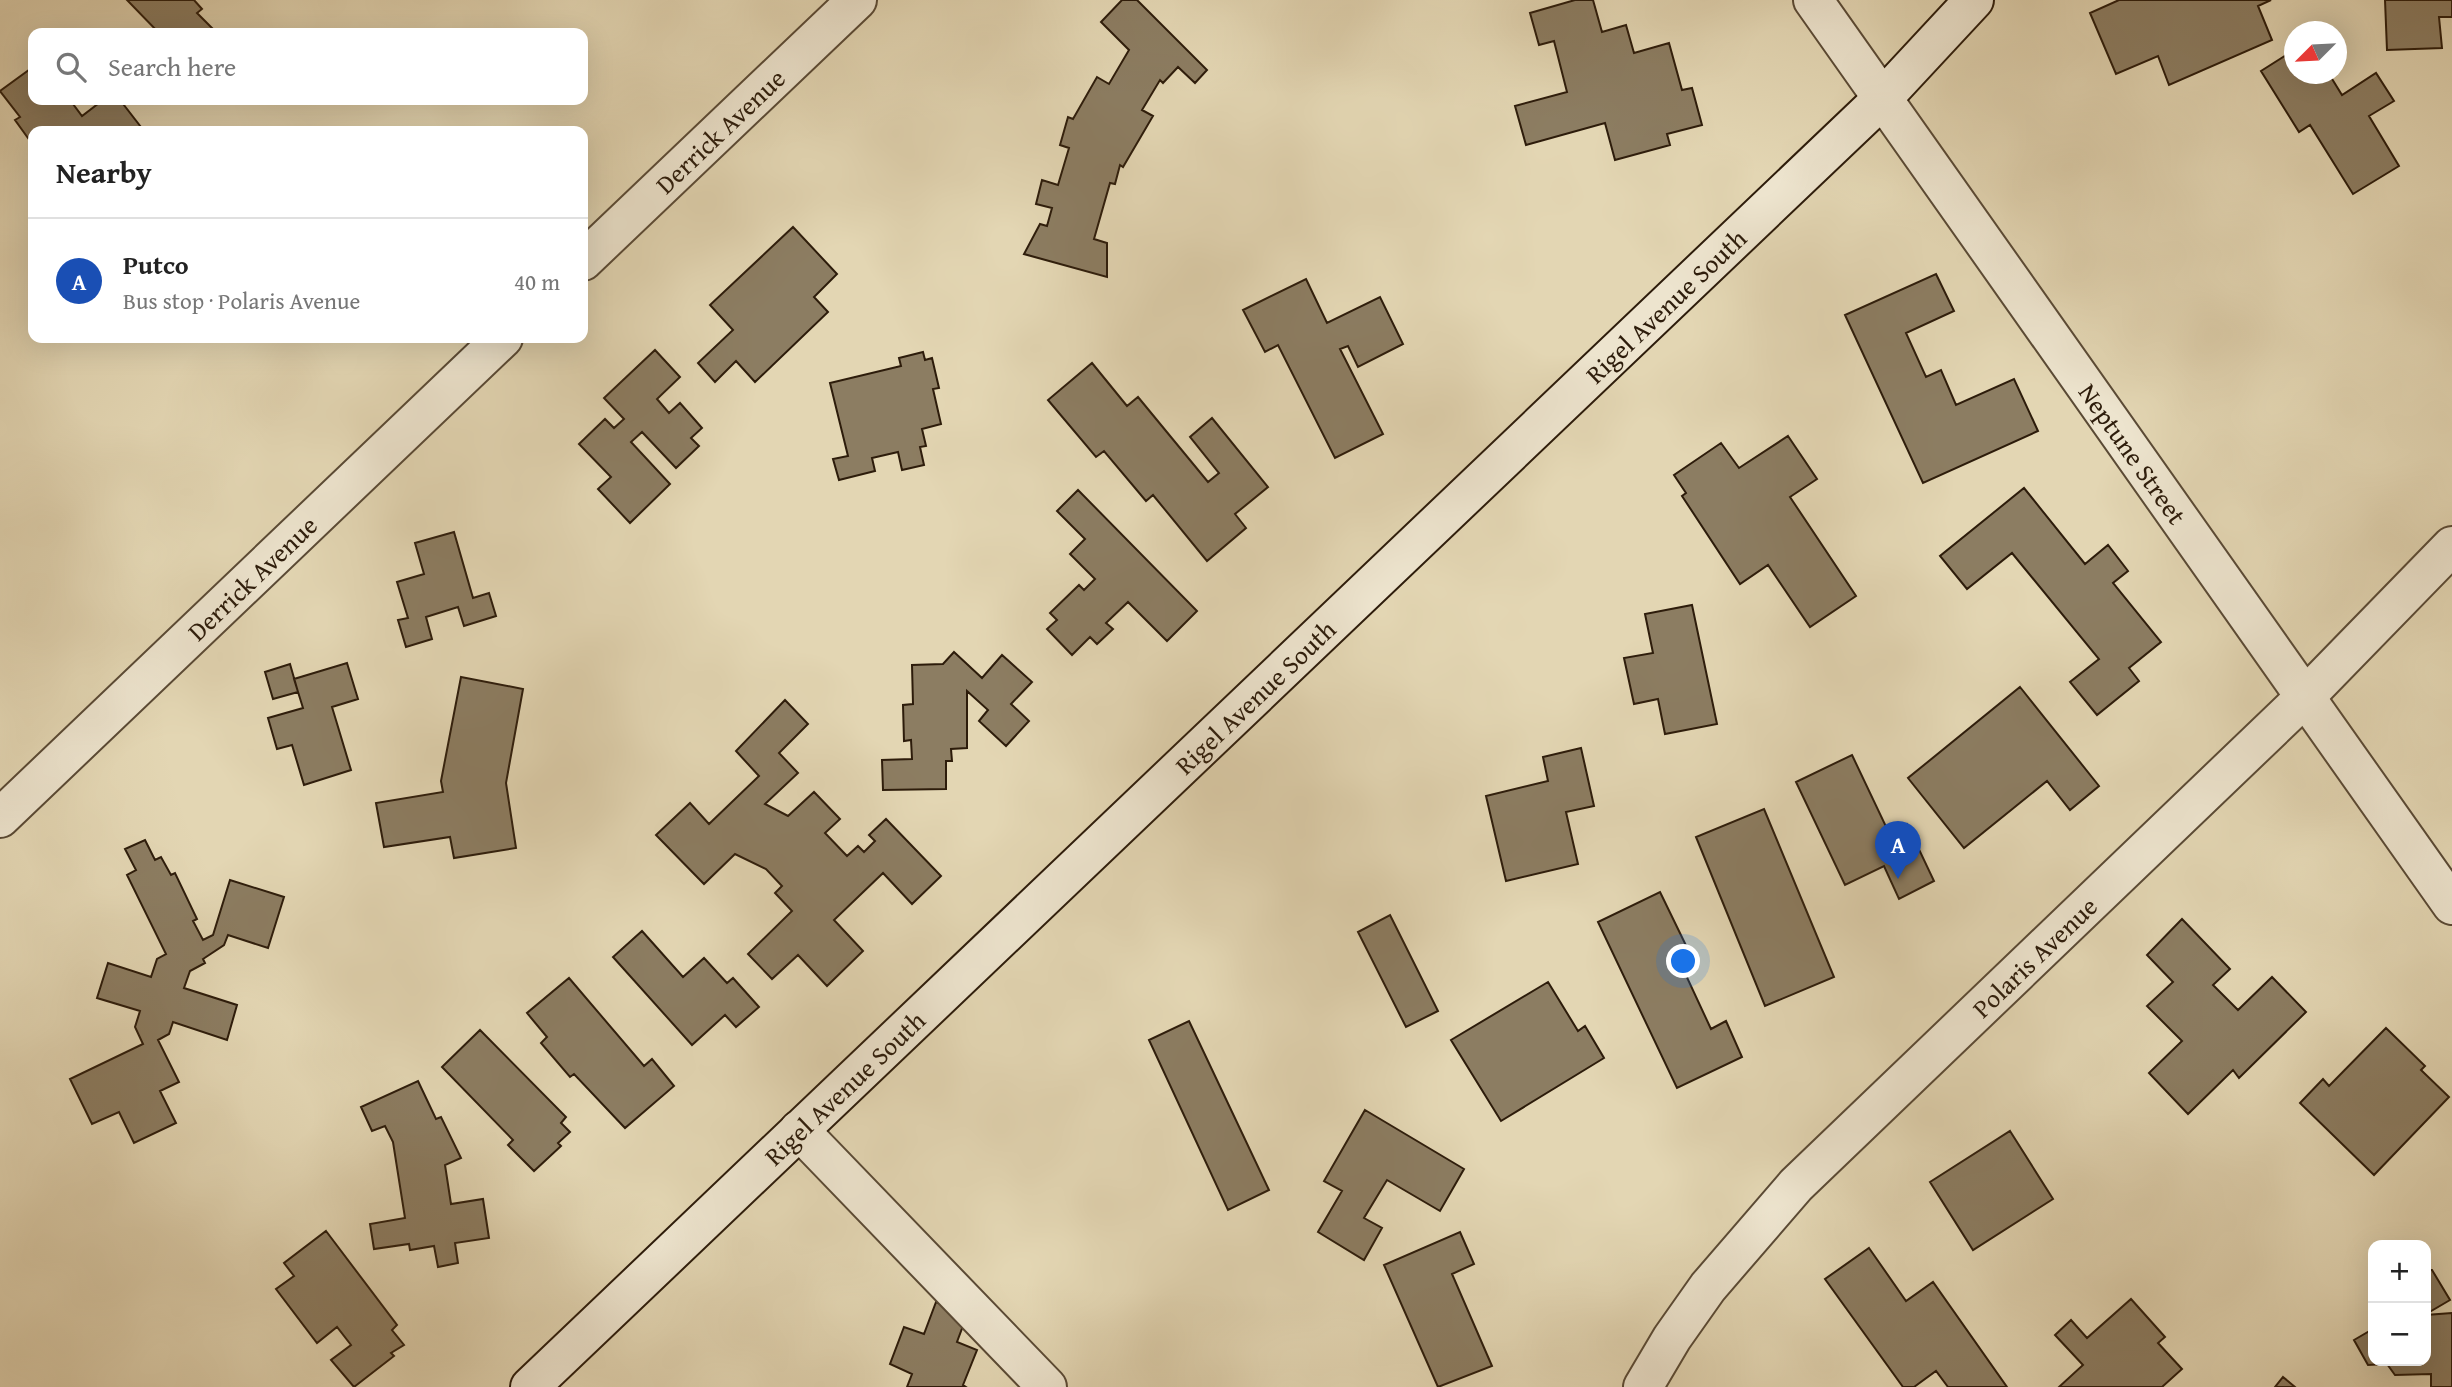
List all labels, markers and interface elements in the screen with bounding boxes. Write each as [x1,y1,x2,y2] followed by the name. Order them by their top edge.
[2284,21,2347,84] north arrow
[28,28,588,105] search box
[108,47,236,86] text: Search here
[52,48,90,86] icon: search
[646,59,794,202] street label: Derrick Avenue
[56,150,152,194] text: Nearby
[1576,219,1755,392] street label: Rigel Avenue South
[123,245,189,284] text: Putco
[72,265,86,298] text: A
[514,265,560,298] text: 40 m
[123,284,360,317] text: Bus stop · Polaris Avenue
[2070,375,2197,532] street label: Neptune Street
[178,506,326,649] street label: Derrick Avenue
[1165,610,1345,783] street label: Rigel Avenue South
[1875,821,1921,879] pin: A
[1963,887,2106,1026] street label: Polaris Avenue
[1666,944,1700,978] your location
[755,1001,934,1174] street label: Rigel Avenue South
[2368,1240,2431,1366] map controls
[2368,1240,2431,1303] button: +
[2368,1303,2431,1366] button: −

